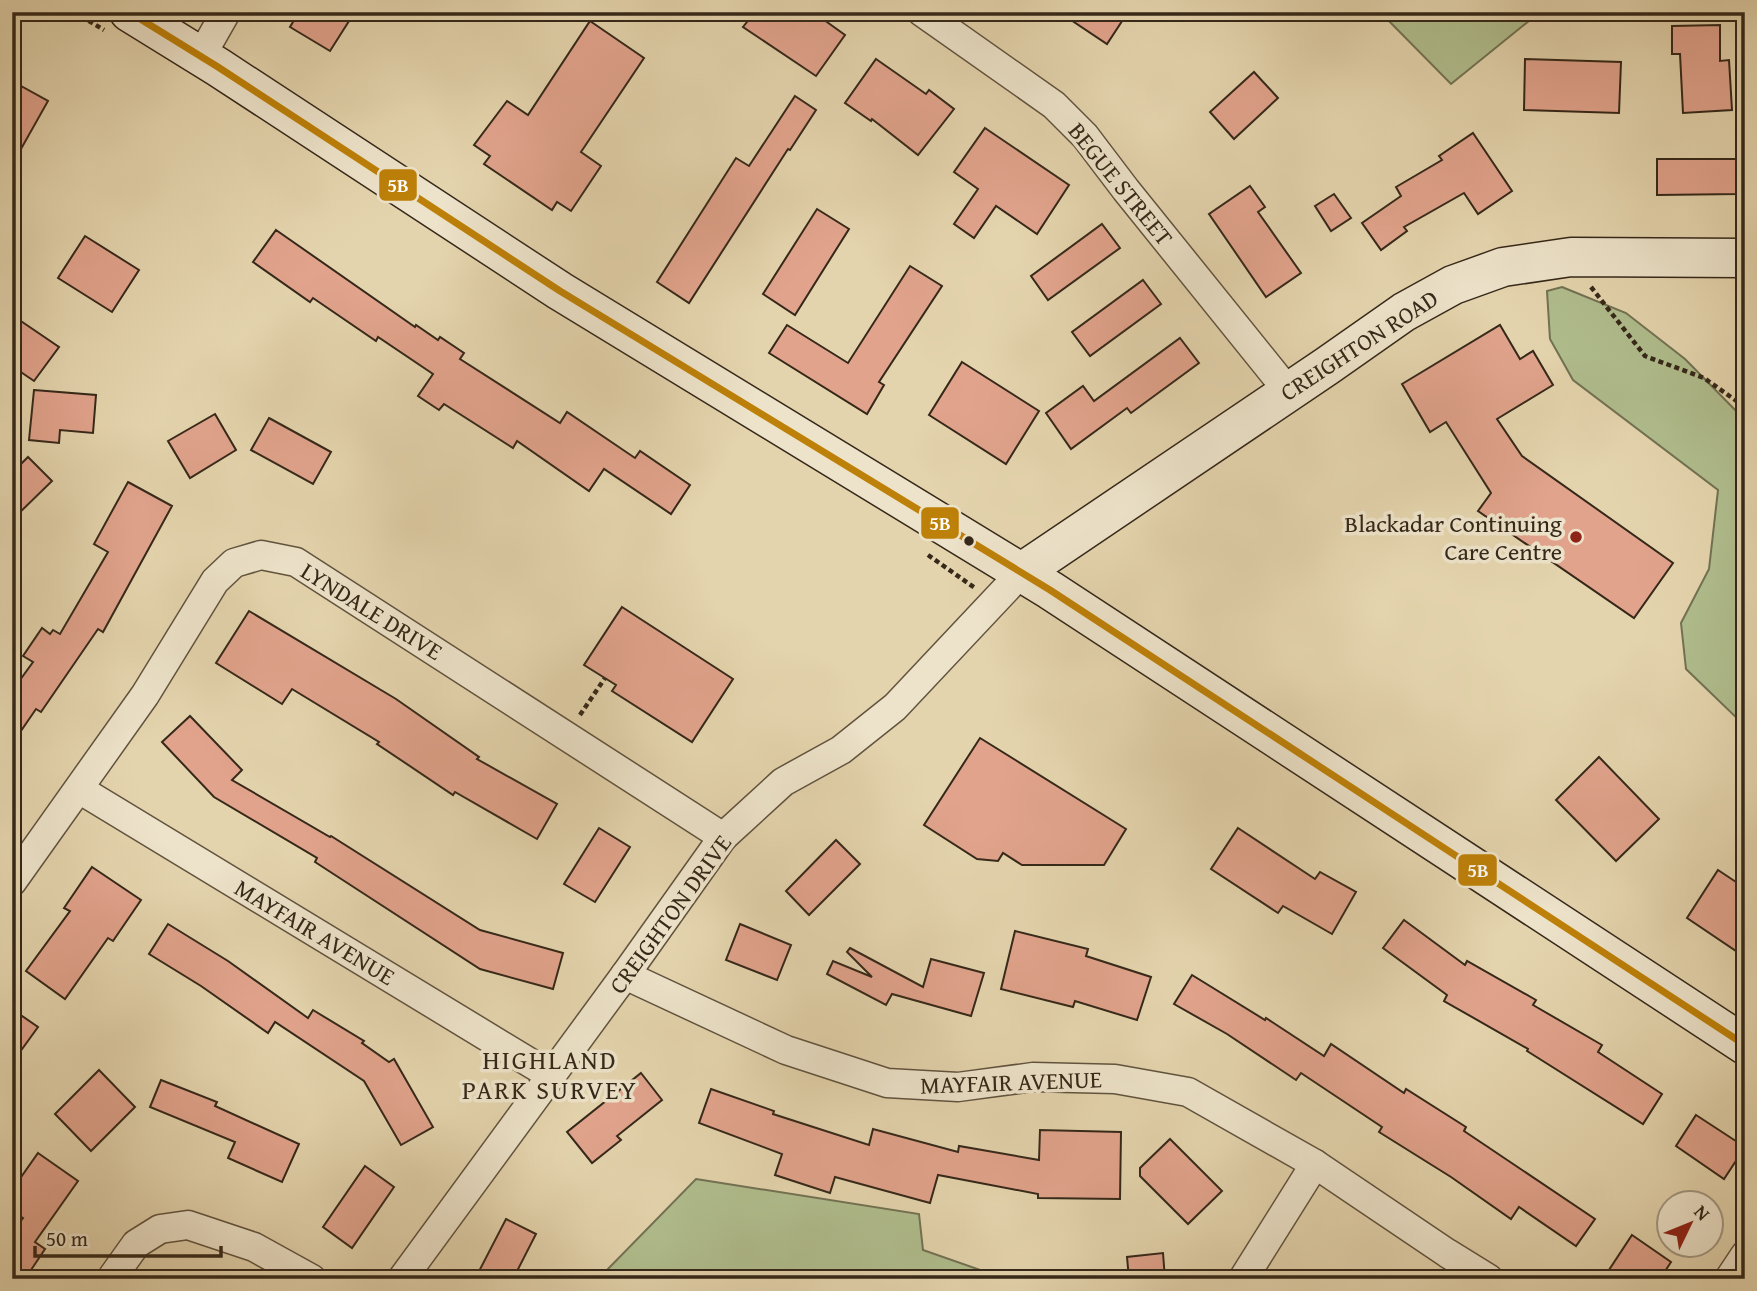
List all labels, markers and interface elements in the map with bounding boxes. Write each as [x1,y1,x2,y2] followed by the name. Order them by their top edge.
[1060,115,1182,253] street label: BEGUE STREET
[378,168,418,202] line badge: 5B
[387,171,409,199] text: 5B
[1273,281,1445,409] street label: CREIGHTON ROAD
[920,506,960,540] line badge: 5B
[1345,506,1562,569] place label: Blackadar Continuing Care Centre
[929,509,951,537] text: 5B
[1568,529,1584,545] marker: Blackadar Continuing Care Centre
[962,534,976,548] unlabelled marker
[294,553,450,669] street label: LYNDALE DRIVE
[600,827,740,1001] street label: CREIGHTON DRIVE
[1457,853,1498,887] line badge: 5B
[1467,856,1489,884] text: 5B
[228,870,402,994] street label: MAYFAIR AVENUE
[462,1040,638,1109] district label: HIGHLAND PARK SURVEY
[920,1061,1102,1103] street label: MAYFAIR AVENUE
[1656,1190,1726,1260] north arrow
[1688,1198,1717,1227] text: N
[35,1214,220,1258] scale bar
[46,1223,88,1254] text: 50 m

